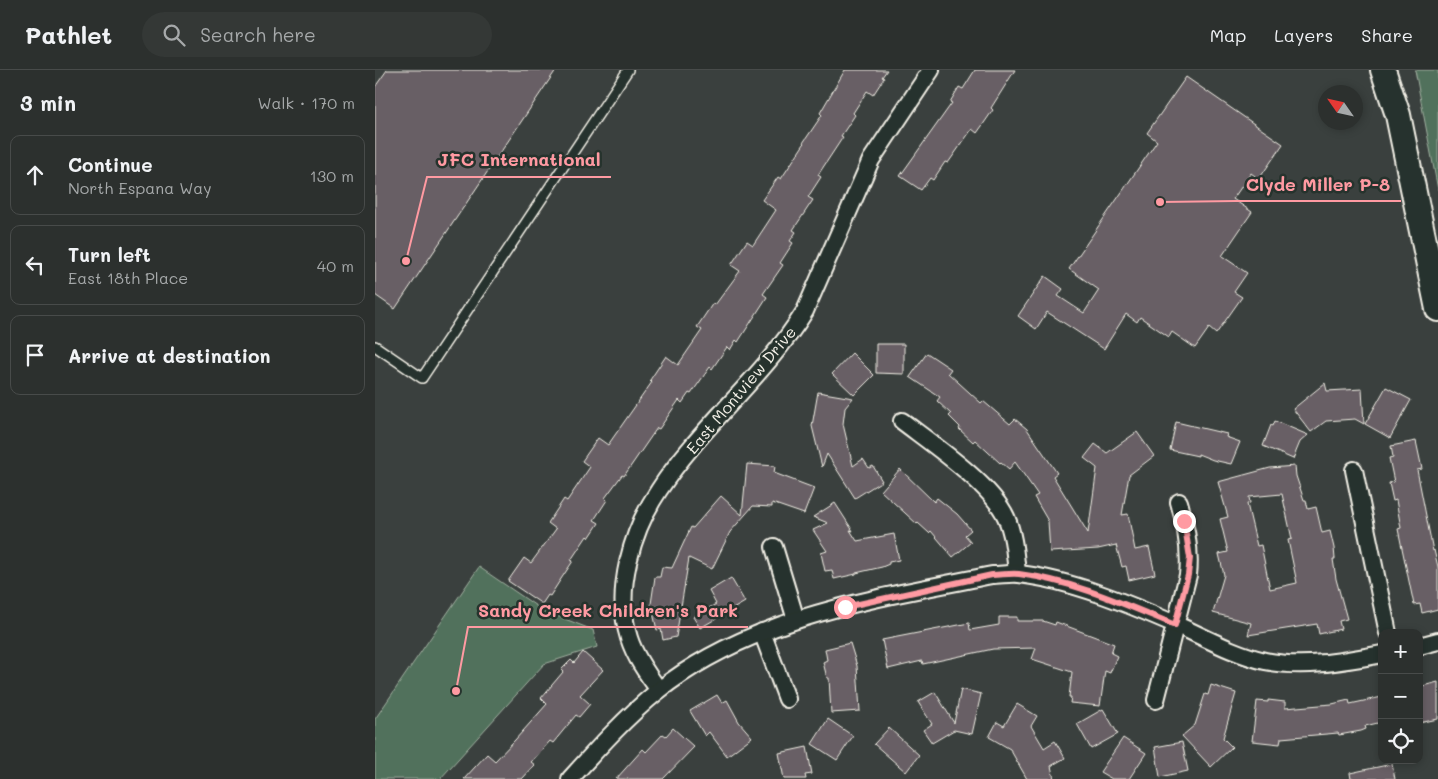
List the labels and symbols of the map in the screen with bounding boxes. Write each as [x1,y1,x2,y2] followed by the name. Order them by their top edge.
[1318,85,1363,130] north arrow
[427,144,611,177] callout: JFC International
[437,147,601,171] text: JFC International
[1236,168,1401,201] callout: Clyde Miller P-8
[1246,172,1390,196] text: Clyde Miller P-8
[681,322,800,458] street label: East Montview Drive
[1173,510,1196,533] route end
[468,594,748,627] callout: Sandy Creek Children's Park
[834,596,857,619] route start
[478,598,738,622] text: Sandy Creek Children's Park

